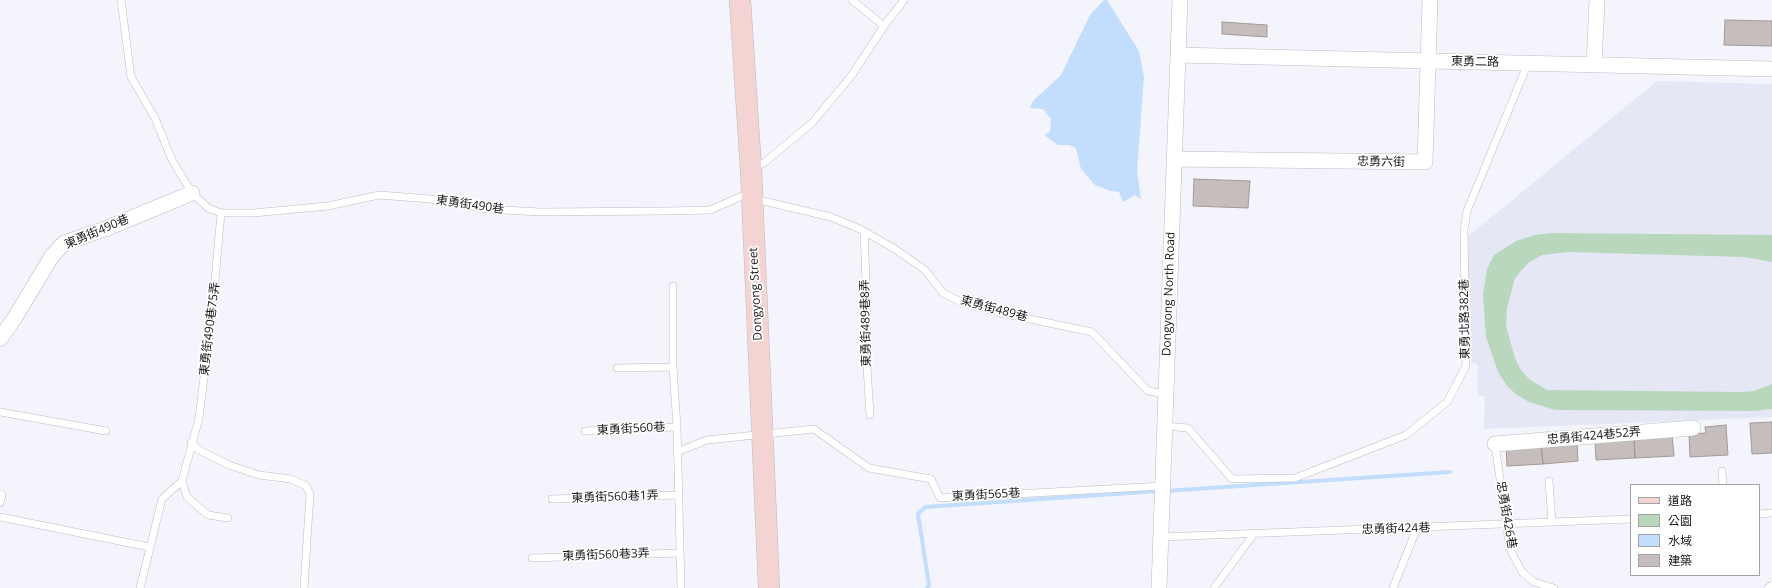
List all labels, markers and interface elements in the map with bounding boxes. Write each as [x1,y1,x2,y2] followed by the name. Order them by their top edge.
[1451,54,1499,70] street label: 東勇二路
[1357,154,1405,170] street label: 忠勇六街
[435,193,505,217] street label: 東勇街490巷
[63,212,131,252] street label: 東勇街490巷
[1160,232,1178,356] street label: Dongyong North Road
[746,247,766,341] street label: Dongyong Street
[858,279,874,367] street label: 東勇街489巷8弄
[1457,279,1473,359] street label: 東勇北路382巷
[197,281,223,377] street label: 東勇街490巷75弄
[959,293,1029,325] street label: 東勇街489巷
[596,420,666,438] street label: 東勇街560巷
[1546,425,1642,447] street label: 忠勇街424巷52弄
[1493,480,1519,550] street label: 忠勇街426巷
[1630,484,1760,576] legend
[951,486,1021,504] street label: 東勇街565巷
[571,488,659,506] street label: 東勇街560巷1弄
[1668,492,1692,509] text: 道路
[1668,512,1692,529] text: 公園
[1361,521,1431,537] street label: 忠勇街424巷
[1668,532,1692,549] text: 水域
[562,546,650,564] street label: 東勇街560巷3弄
[1668,552,1692,569] text: 建築

